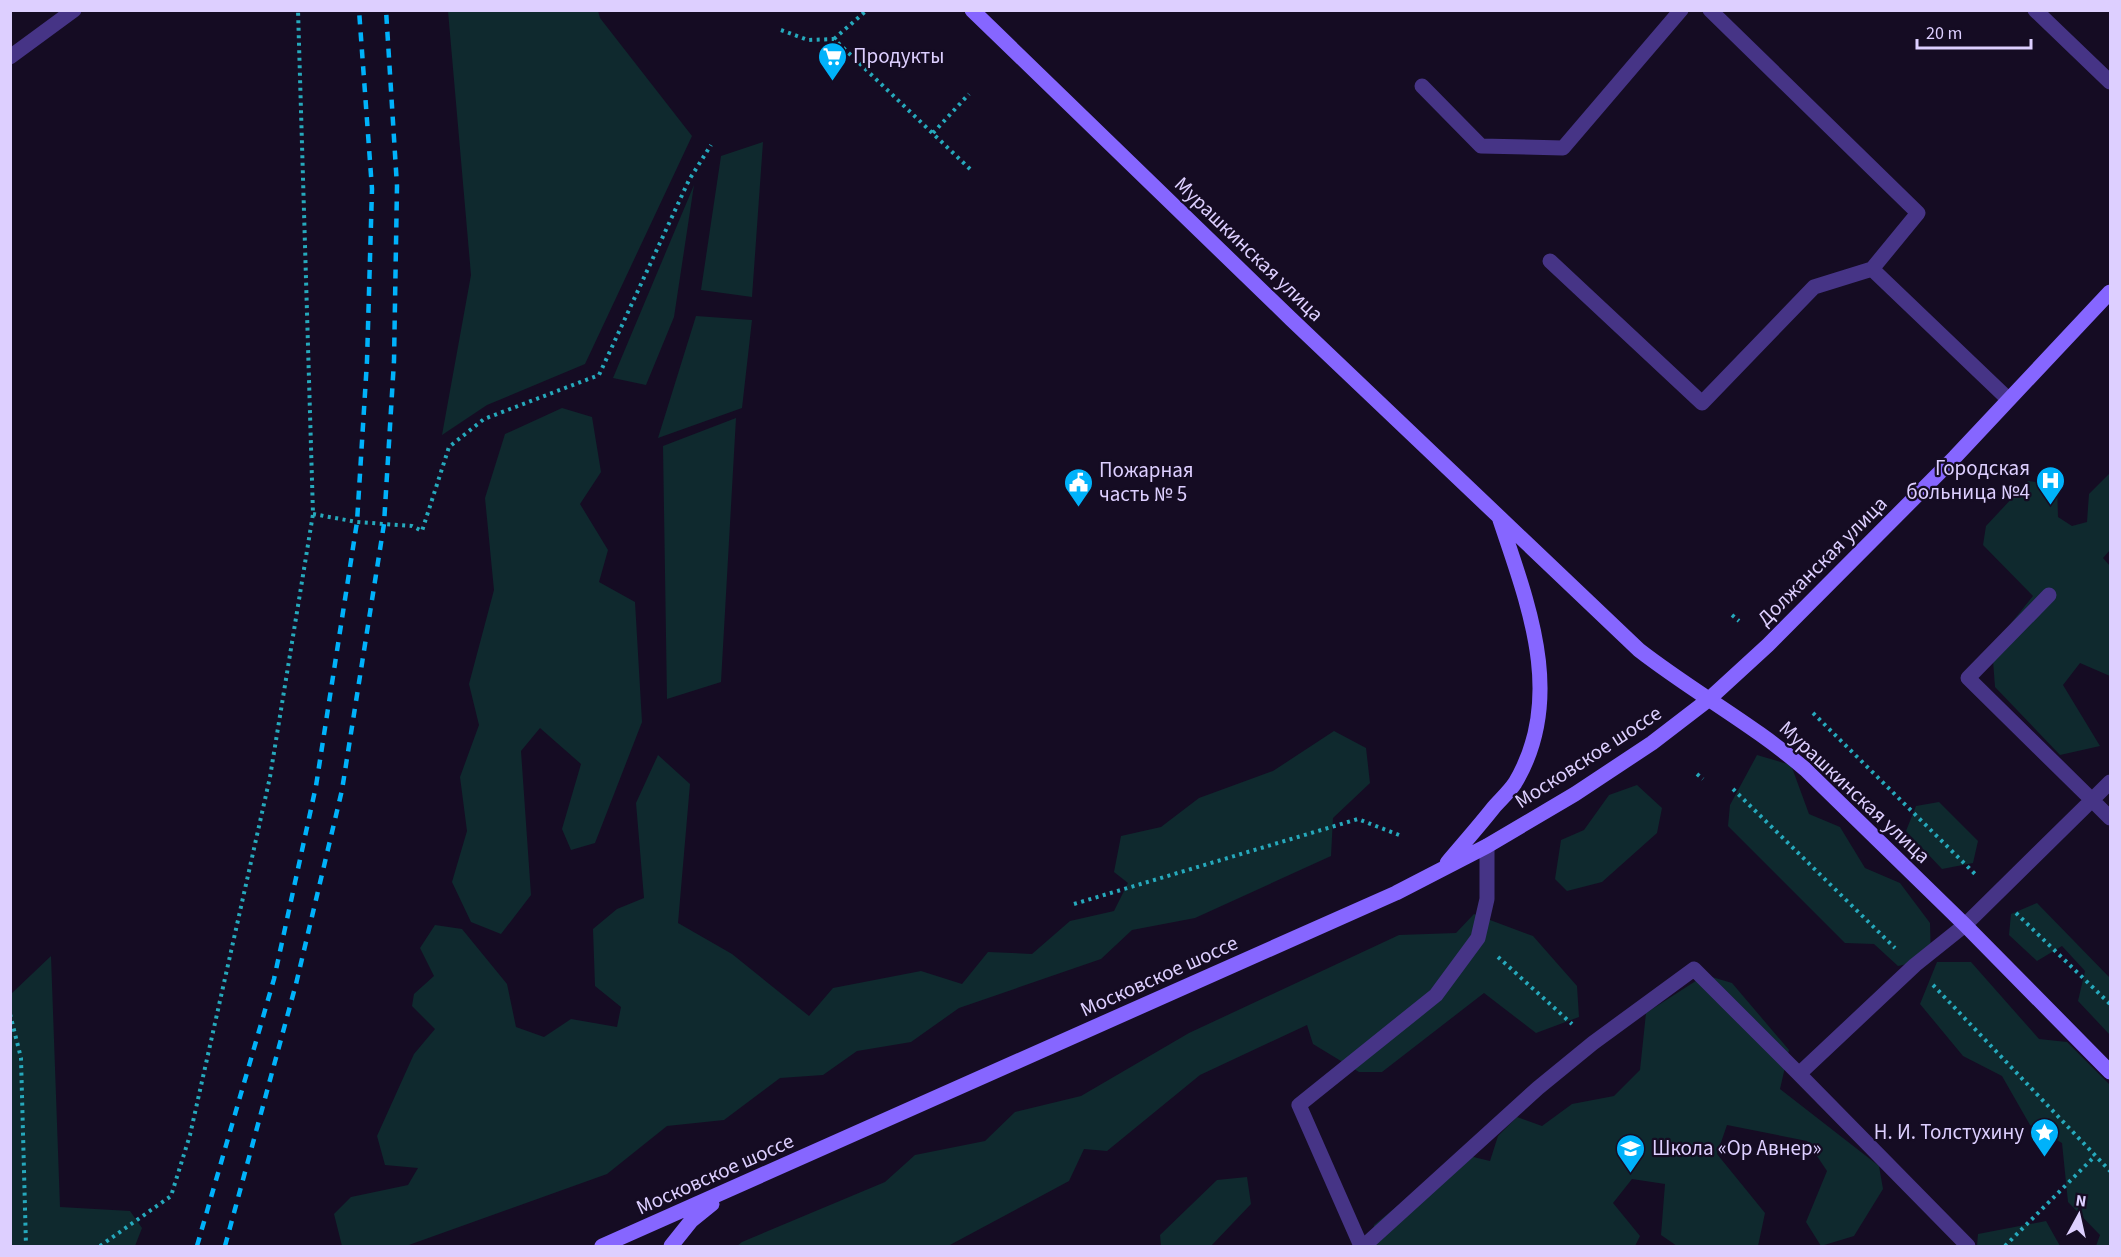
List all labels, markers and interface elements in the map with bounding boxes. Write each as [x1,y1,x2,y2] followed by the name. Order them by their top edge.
[1917,12,2031,50] scale bar
[1926,21,1962,46] text: 20 m
[816,40,848,82] supermarket icon: Продукты
[853,41,944,71] place label: Продукты
[1168,170,1330,328] street label: Мурашкинская улица
[1906,453,2030,507] place label: Городская больница №4
[1099,455,1194,509] place label: Пожарная часть № 5
[2035,464,2067,506] hospital icon: Городская больница №4
[1062,466,1094,508] public building icon: Пожарная часть № 5
[1750,489,1894,633] street label: Должанская улица
[1509,698,1667,816] street label: Московское шоссе
[1773,714,1937,870] street label: Мурашкинская улица
[1075,928,1243,1024] street label: Московское шоссе
[2029,1116,2061,1158] place icon: Н. И. Толстухину
[1874,1117,2024,1147] place label: Н. И. Толстухину
[631,1126,799,1222] street label: Московское шоссе
[1615,1132,1647,1174] school or university icon: Школа «Ор Авнер»
[1652,1133,1822,1163] place label: Школа «Ор Авнер»
[2049,1185,2109,1245] north arrow
[2074,1190,2088,1213] text: N

